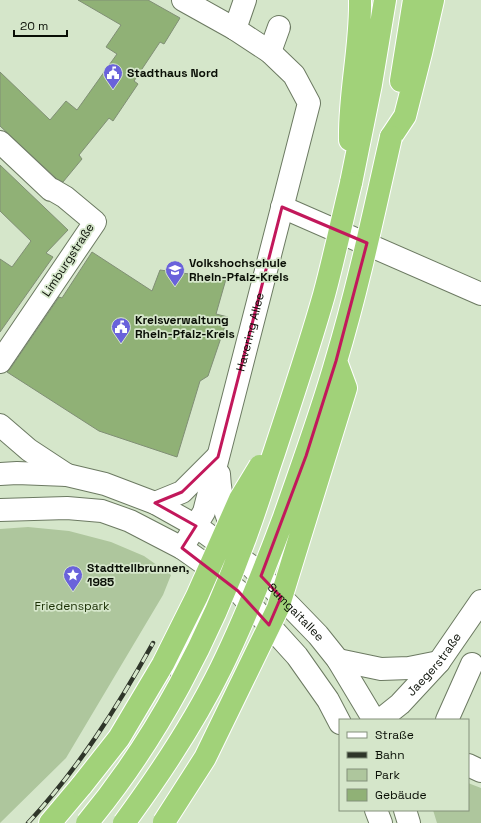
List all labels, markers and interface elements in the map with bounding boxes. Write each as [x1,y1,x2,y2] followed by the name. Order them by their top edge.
[14,12,67,38] scale bar
[20,18,48,34] text: 20 m
[102,62,124,90] public building icon: Stadthaus Nord
[127,65,218,81] place label: Stadthaus Nord
[38,220,98,300] street label: Limburgstraße
[189,255,289,285] place label: Volkshochschule Rhein-Pfalz-Kreis
[164,259,186,287] school or university icon: Volkshochschule Rhein-Pfalz-Kreis
[232,291,268,373] street label: Havering Allee
[135,312,235,342] place label: Kreisverwaltung Rhein-Pfalz-Kreis
[110,316,132,344] public building icon: Kreisverwaltung Rhein-Pfalz-Kreis
[87,560,189,590] place label: Stadtteilbrunnen, 1985
[62,564,84,592] place icon: Stadtteilbrunnen, 1985
[264,580,328,645] street label: Sumgaitallee
[34,598,110,614] park label: Friedenspark
[403,630,465,699] street label: Jaegerstraße
[339,719,469,811] legend
[375,727,414,743] text: Straße
[375,747,405,763] text: Bahn
[375,767,400,783] text: Park
[375,787,427,803] text: Gebäude

